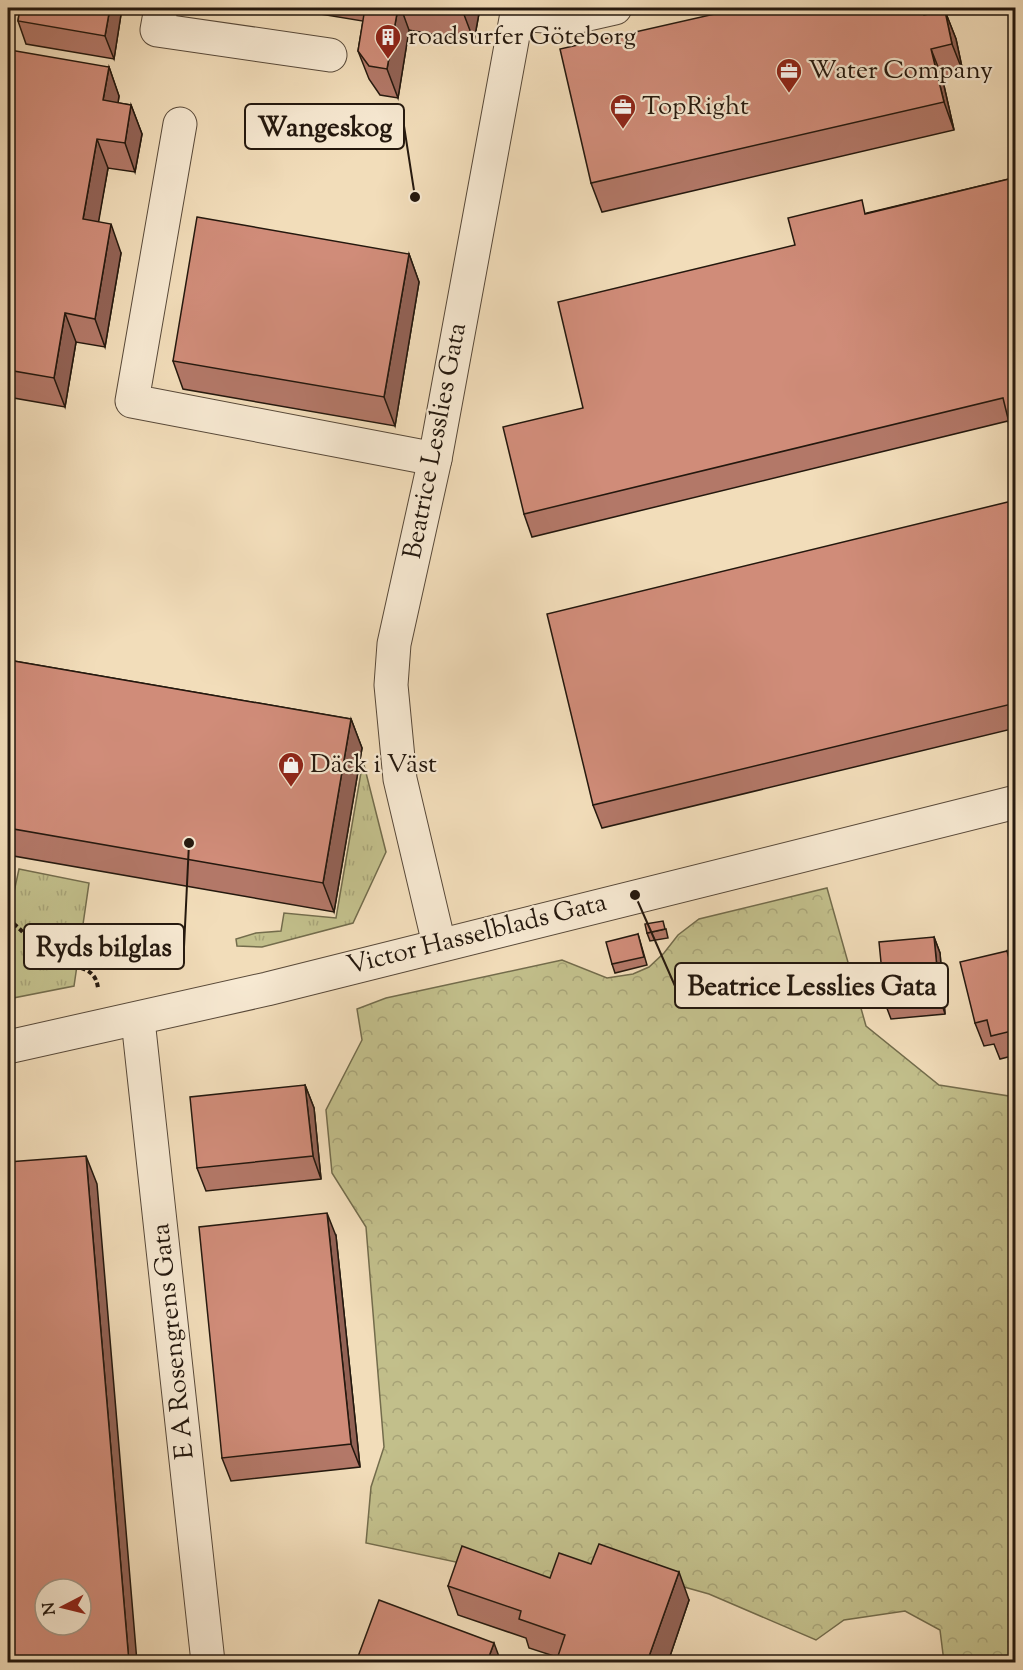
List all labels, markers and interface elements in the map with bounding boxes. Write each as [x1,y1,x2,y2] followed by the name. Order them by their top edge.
[408,19,636,56] place label: roadsurfer Göteborg
[373,22,403,60] building icon: roadsurfer Göteborg
[808,53,993,90] place label: Water Company
[774,56,804,94] office icon: Water Company
[642,89,749,126] place label: TopRight
[608,92,638,130] office icon: TopRight
[245,104,404,149] callout: Wangeskog
[258,110,392,149] text: Wangeskog
[395,320,477,562] street label: Beatrice Lesslies Gata
[310,747,437,784] place label: Däck i Väst
[276,750,306,788] shop icon: Däck i Väst
[343,885,611,985] street label: Victor Hasselblads Gata
[24,924,184,969] callout: Ryds bilglas
[36,930,172,969] text: Ryds bilglas
[675,963,948,1008] callout: Beatrice Lesslies Gata
[687,969,937,1008] text: Beatrice Lesslies Gata
[143,1221,205,1461] street label: E A Rosengrens Gata
[33,1577,93,1637] north arrow
[38,1601,63,1616] text: N

